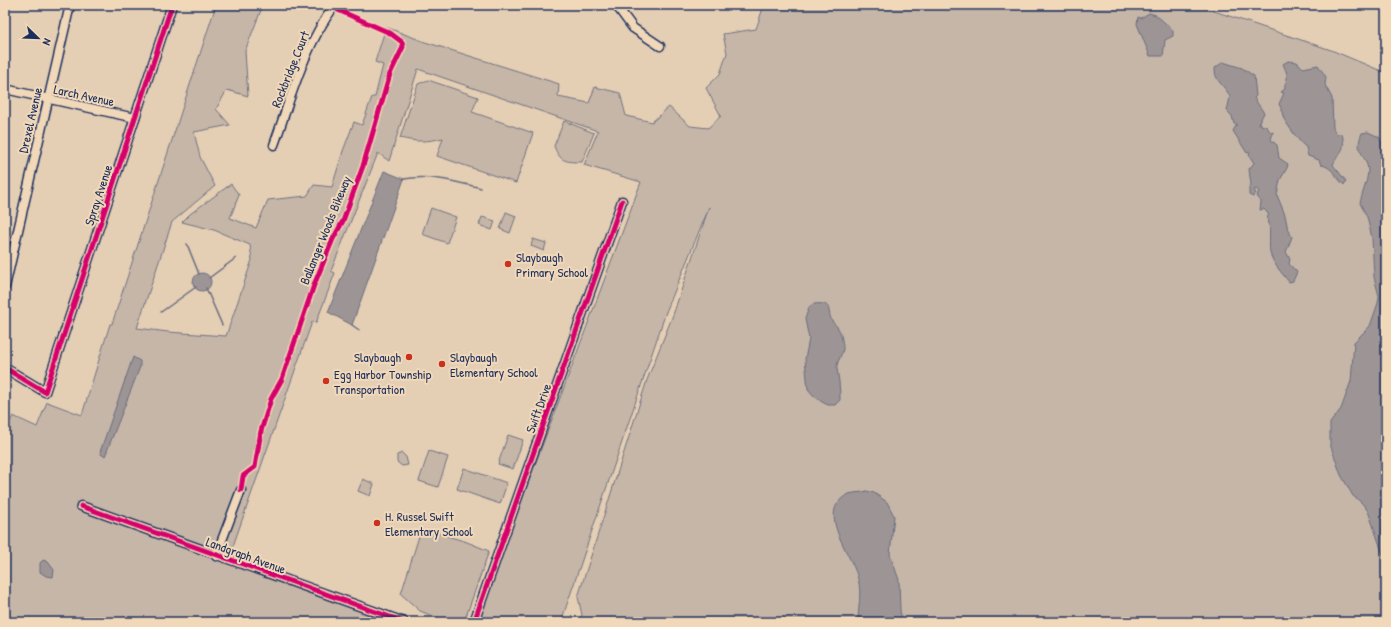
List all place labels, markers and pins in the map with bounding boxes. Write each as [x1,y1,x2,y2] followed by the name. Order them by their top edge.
[516,248,589,281] place label: Slaybaugh Primary School
[503,259,513,269] marker: Slaybaugh Primary School
[354,348,402,366] place label: Slaybaugh
[450,348,538,381] place label: Slaybaugh Elementary School
[404,352,414,362] marker: Slaybaugh
[437,359,447,369] marker: Slaybaugh Elementary School
[334,365,432,398] place label: Egg Harbor Township Transportation
[321,376,331,386] marker: Egg Harbor Township Transportation
[385,507,473,540] place label: H. Russel Swift Elementary School
[372,518,382,528] marker: H. Russel Swift Elementary School

